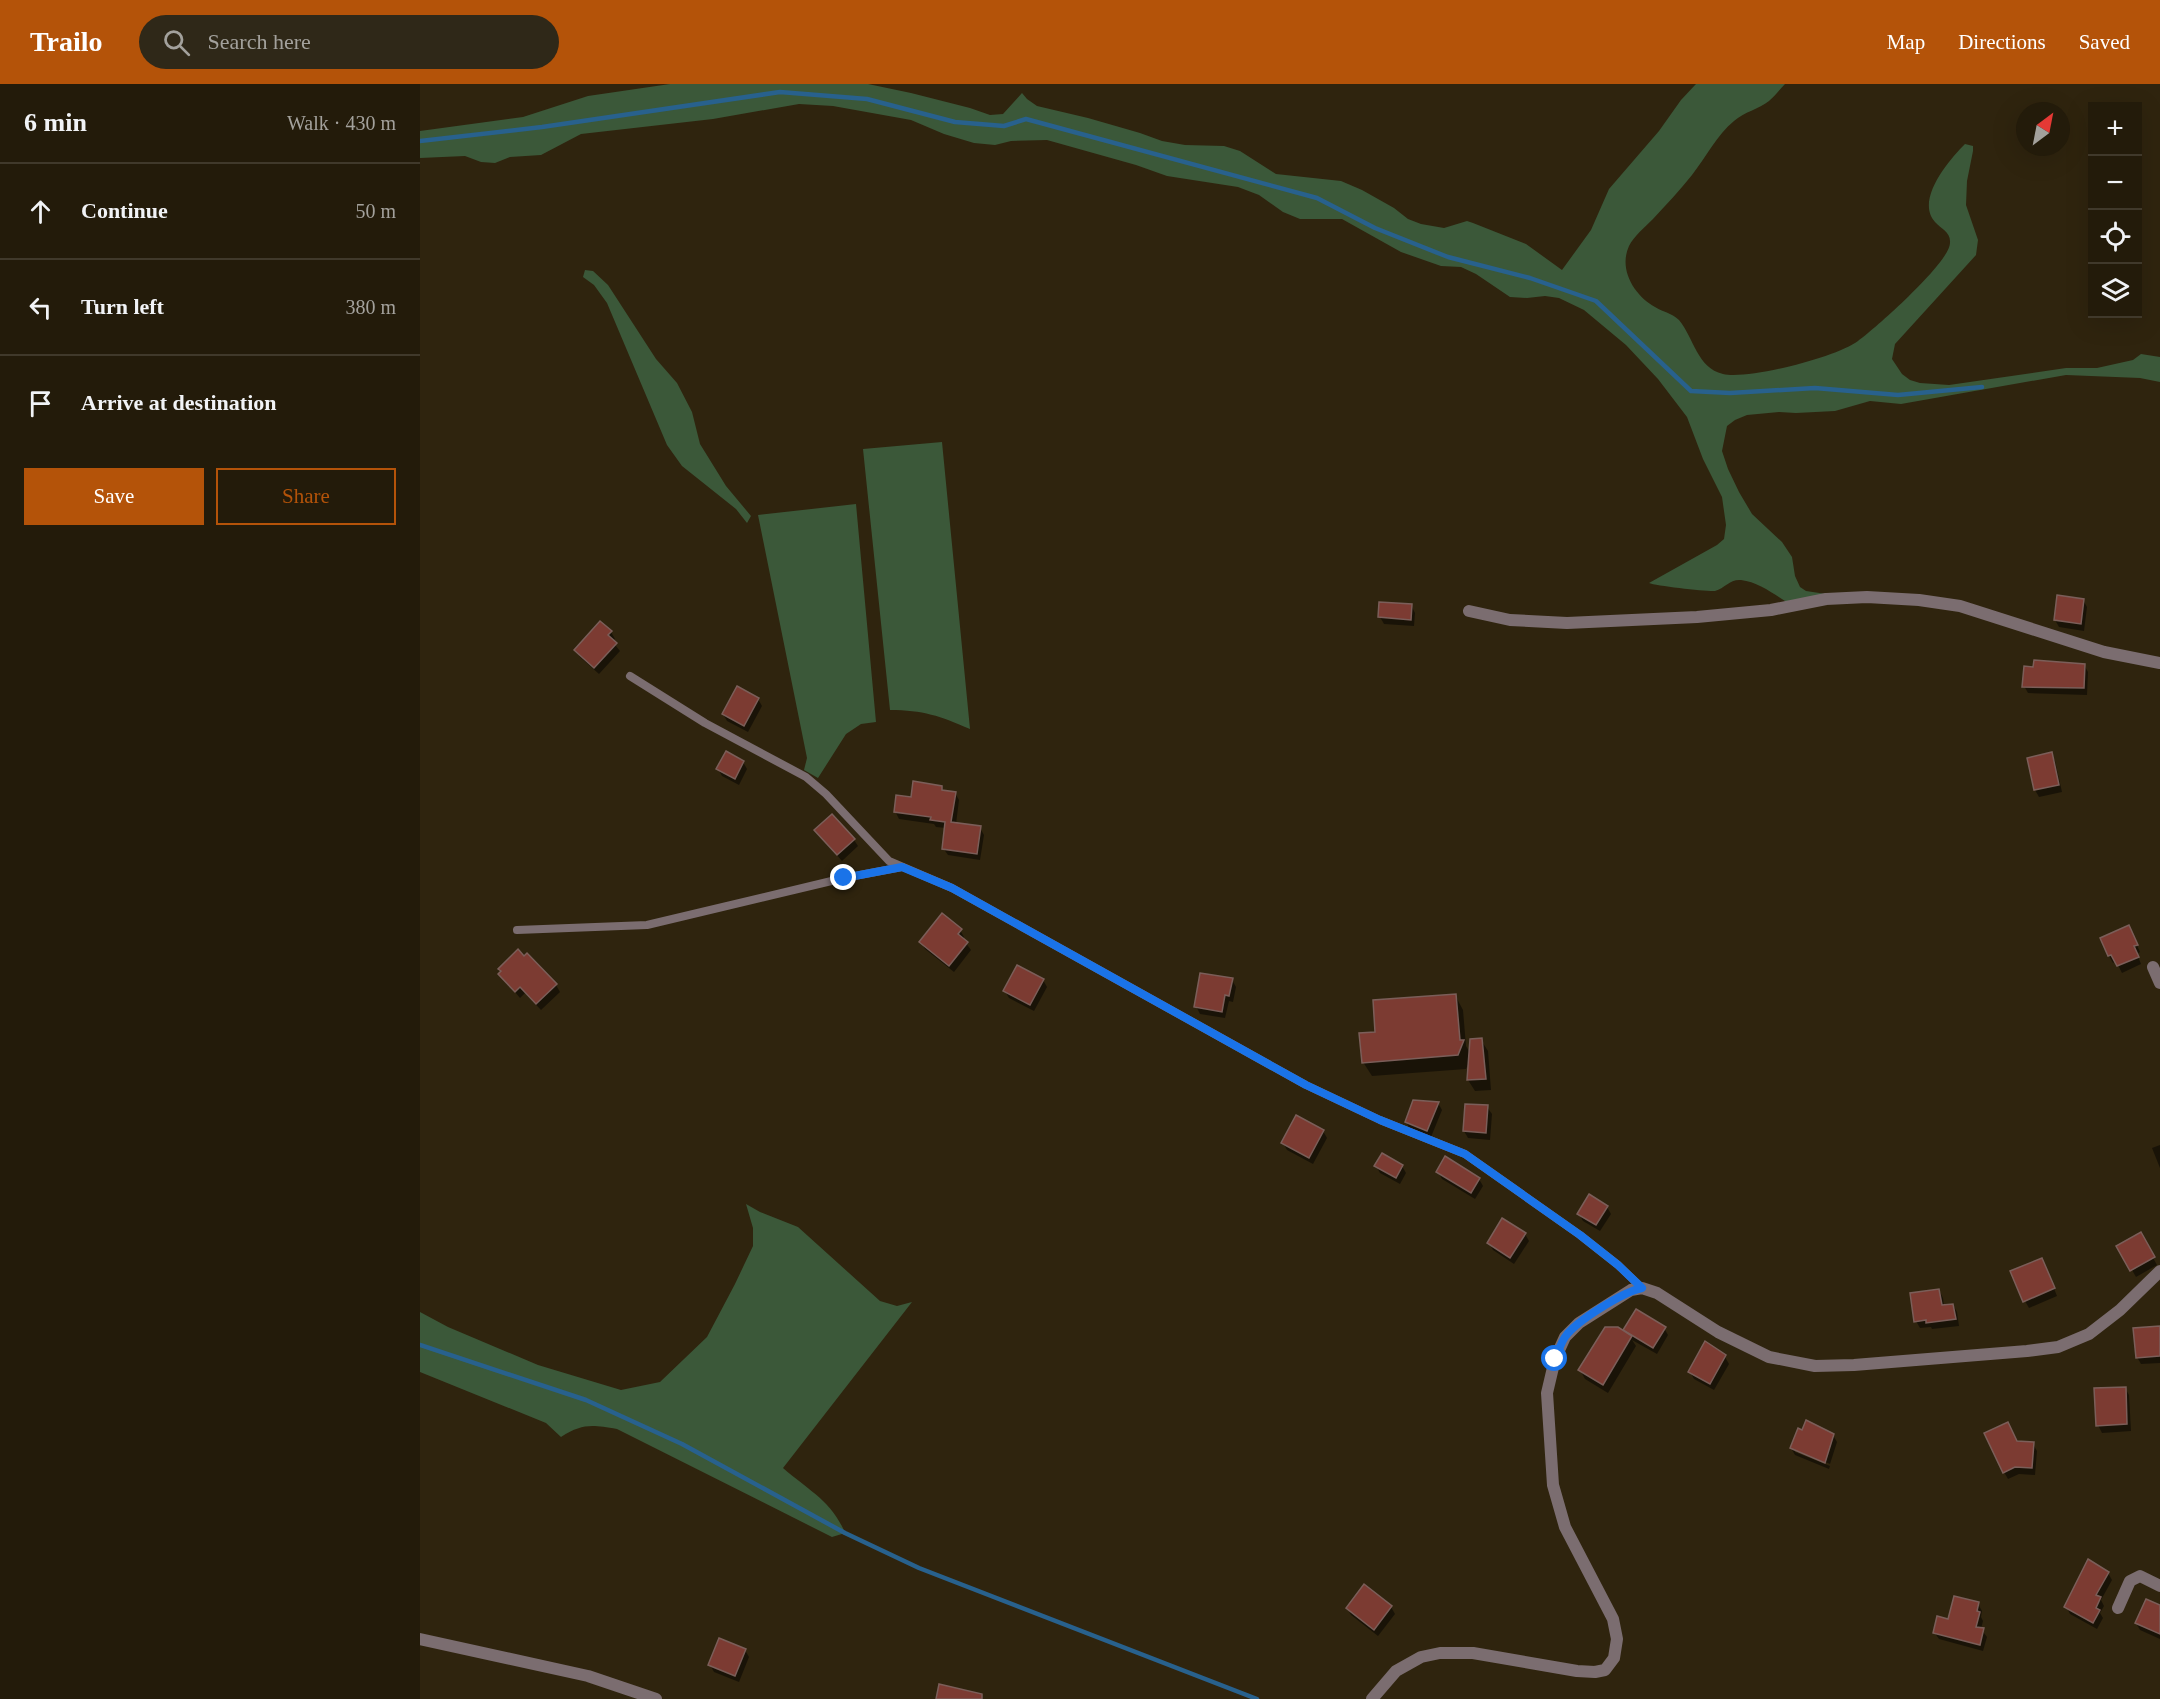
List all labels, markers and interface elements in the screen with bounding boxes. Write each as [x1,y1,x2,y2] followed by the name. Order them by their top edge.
[139,15,559,69] search box
[30,26,103,57] text: Trailo
[160,26,193,59] icon: search
[208,29,311,54] text: Search here
[1887,30,1925,54] text: Map
[1958,30,2046,54] text: Directions
[2079,30,2130,54] text: Saved
[2016,102,2070,156] north arrow
[2088,102,2142,318] map controls
[2088,102,2142,156] button: +
[24,108,87,137] text: 6 min
[287,112,396,134] text: Walk · 430 m
[2088,156,2142,210] button: −
[24,195,57,228] icon: ahead
[81,198,168,223] text: Continue
[355,200,396,222] text: 50 m
[2088,210,2142,264] button: locate
[2088,264,2142,318] button: layers
[24,291,57,324] icon: left
[81,294,164,319] text: Turn left
[345,296,396,318] text: 380 m
[24,387,57,420] icon: arrive
[81,390,277,415] text: Arrive at destination
[24,468,204,525] button: Save
[216,468,396,525] button: Share
[830,864,856,890] route end
[1541,1345,1567,1371] route start

